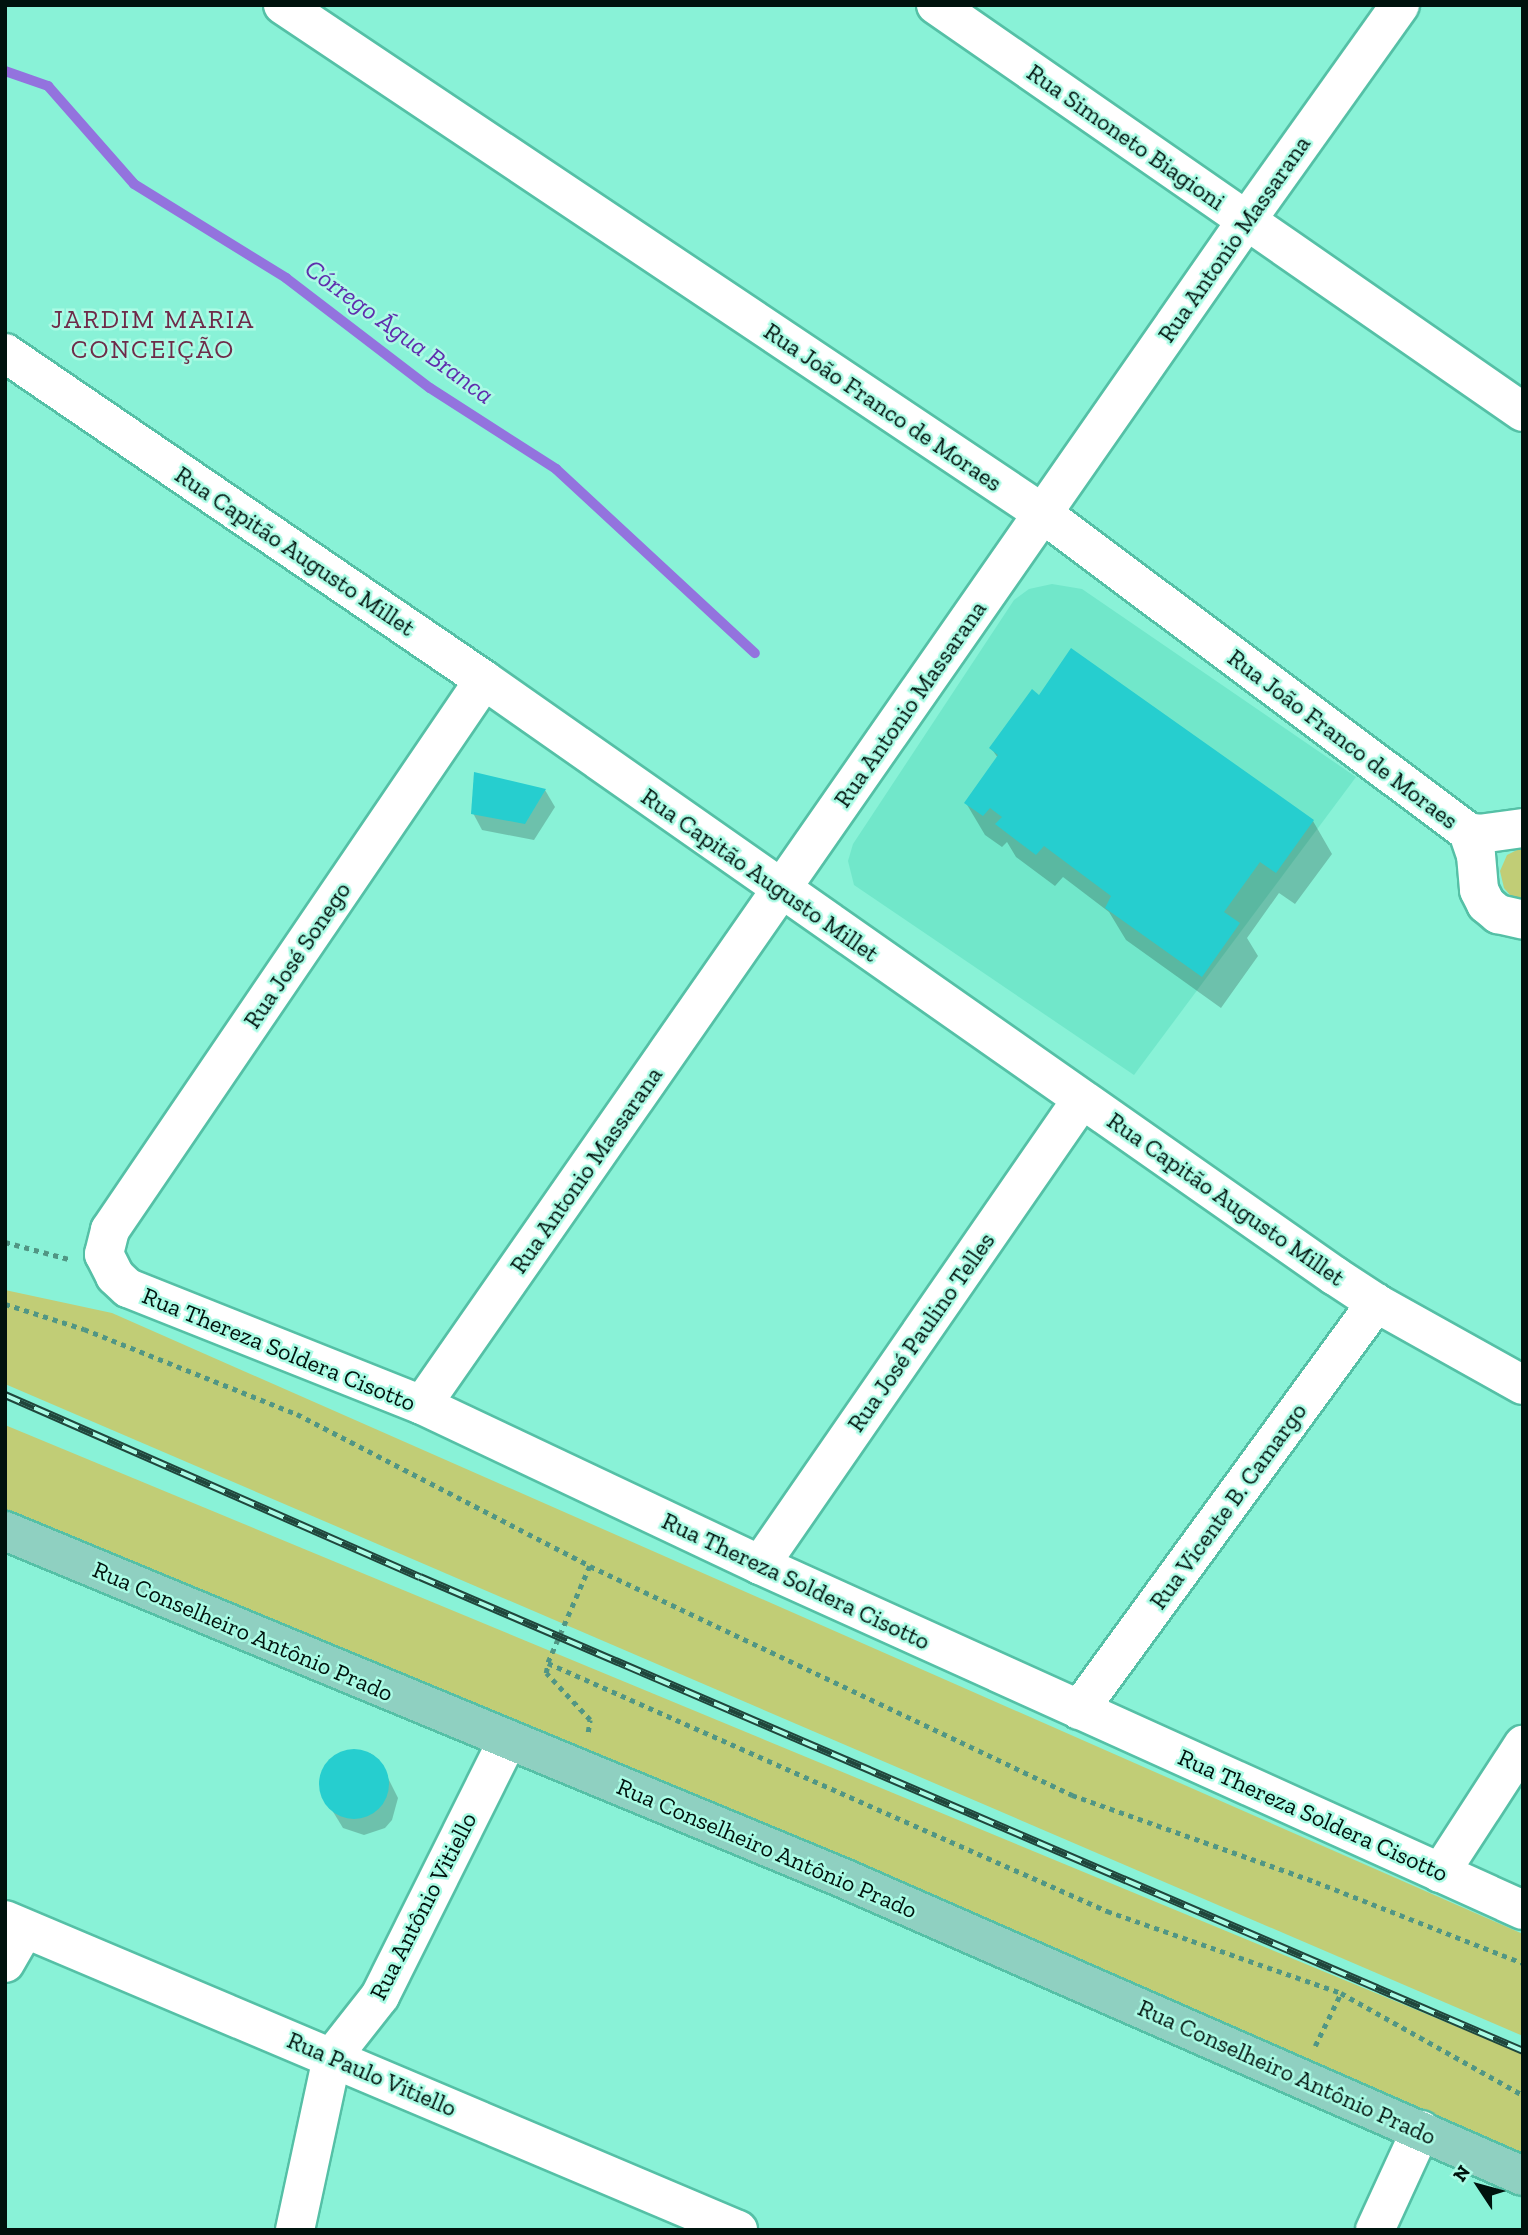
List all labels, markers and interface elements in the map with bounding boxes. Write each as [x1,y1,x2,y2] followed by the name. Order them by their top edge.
[1021,58,1231,216] street label: Rua Simoneto Biagioni
[1152,130,1316,348] street label: Rua Antonio Massarana
[298,253,500,411] water label: Córrego Água Branca
[52,304,254,366] district label: JARDIM MARIA CONCEIÇÃO
[758,316,1008,498] street label: Rua João Franco de Moraes
[169,460,421,642] street label: Rua Capitão Augusto Millet
[828,595,992,813] street label: Rua Antonio Massarana
[1222,643,1464,835] street label: Rua João Franco de Moraes
[635,782,885,968] street label: Rua Capitão Augusto Millet
[237,876,357,1034] street label: Rua José Sonego
[504,1061,668,1279] street label: Rua Antonio Massarana
[1101,1106,1351,1292] street label: Rua Capitão Augusto Millet
[841,1226,1001,1438] street label: Rua José Paulino Telles
[138,1281,420,1417] street label: Rua Thereza Soldera Cisotto
[1143,1397,1313,1615] street label: Rua Vicente B. Camargo
[657,1506,935,1656] street label: Rua Thereza Soldera Cisotto
[88,1554,398,1708] street label: Rua Conselheiro Antônio Prado
[1173,1742,1453,1888] street label: Rua Thereza Soldera Cisotto
[612,1771,922,1925] street label: Rua Conselheiro Antônio Prado
[363,1807,483,2005] street label: Rua Antônio Vitiello
[1133,1993,1441,2151] street label: Rua Conselheiro Antônio Prado
[283,2025,461,2123] street label: Rua Paulo Vitiello
[1444,2151,1514,2221] north arrow
[1448,2161,1475,2186] text: N

